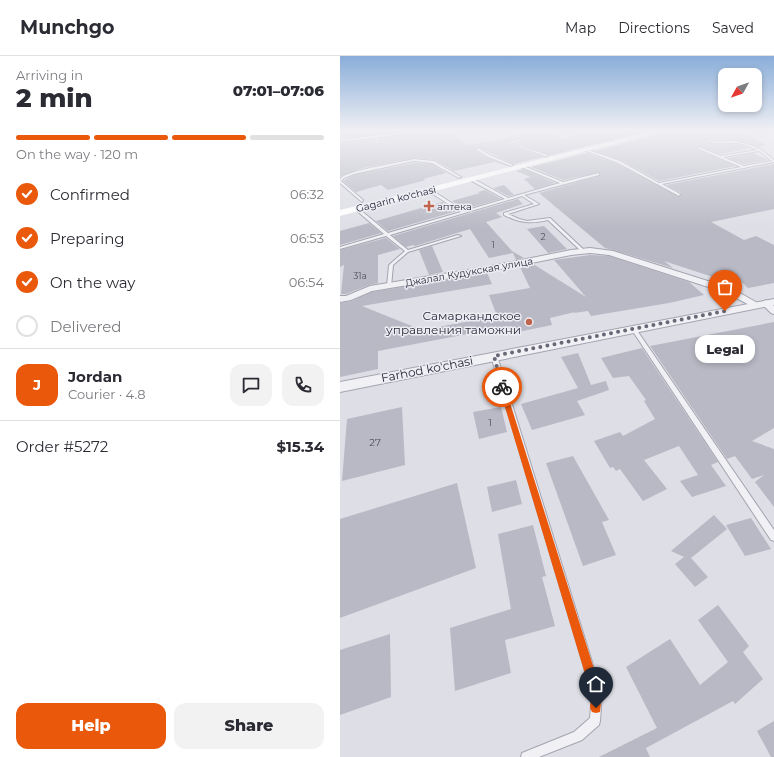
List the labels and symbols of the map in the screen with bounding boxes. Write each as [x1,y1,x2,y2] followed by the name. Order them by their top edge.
[718,68,762,112] north arrow
[355,183,437,215] street label: Gagarin ko'chasi
[437,200,472,213] place label: аптека
[424,201,434,211] marker: аптека
[540,231,546,242] house number: 2
[491,239,495,250] house number: 1
[404,254,534,290] street label: Джалал Кудукская улица
[353,270,367,281] house number: 31а
[708,270,742,311] pin
[385,308,521,337] place label: Самаркандское управления таможни
[524,317,534,327] marker: Самаркандское управления таможни
[695,335,755,363] callout: Legal
[380,353,474,385] street label: Farhod ko'chasi
[482,367,522,407] courier
[488,416,492,429] house number: 1
[369,436,381,449] house number: 27
[579,667,613,708] pin

